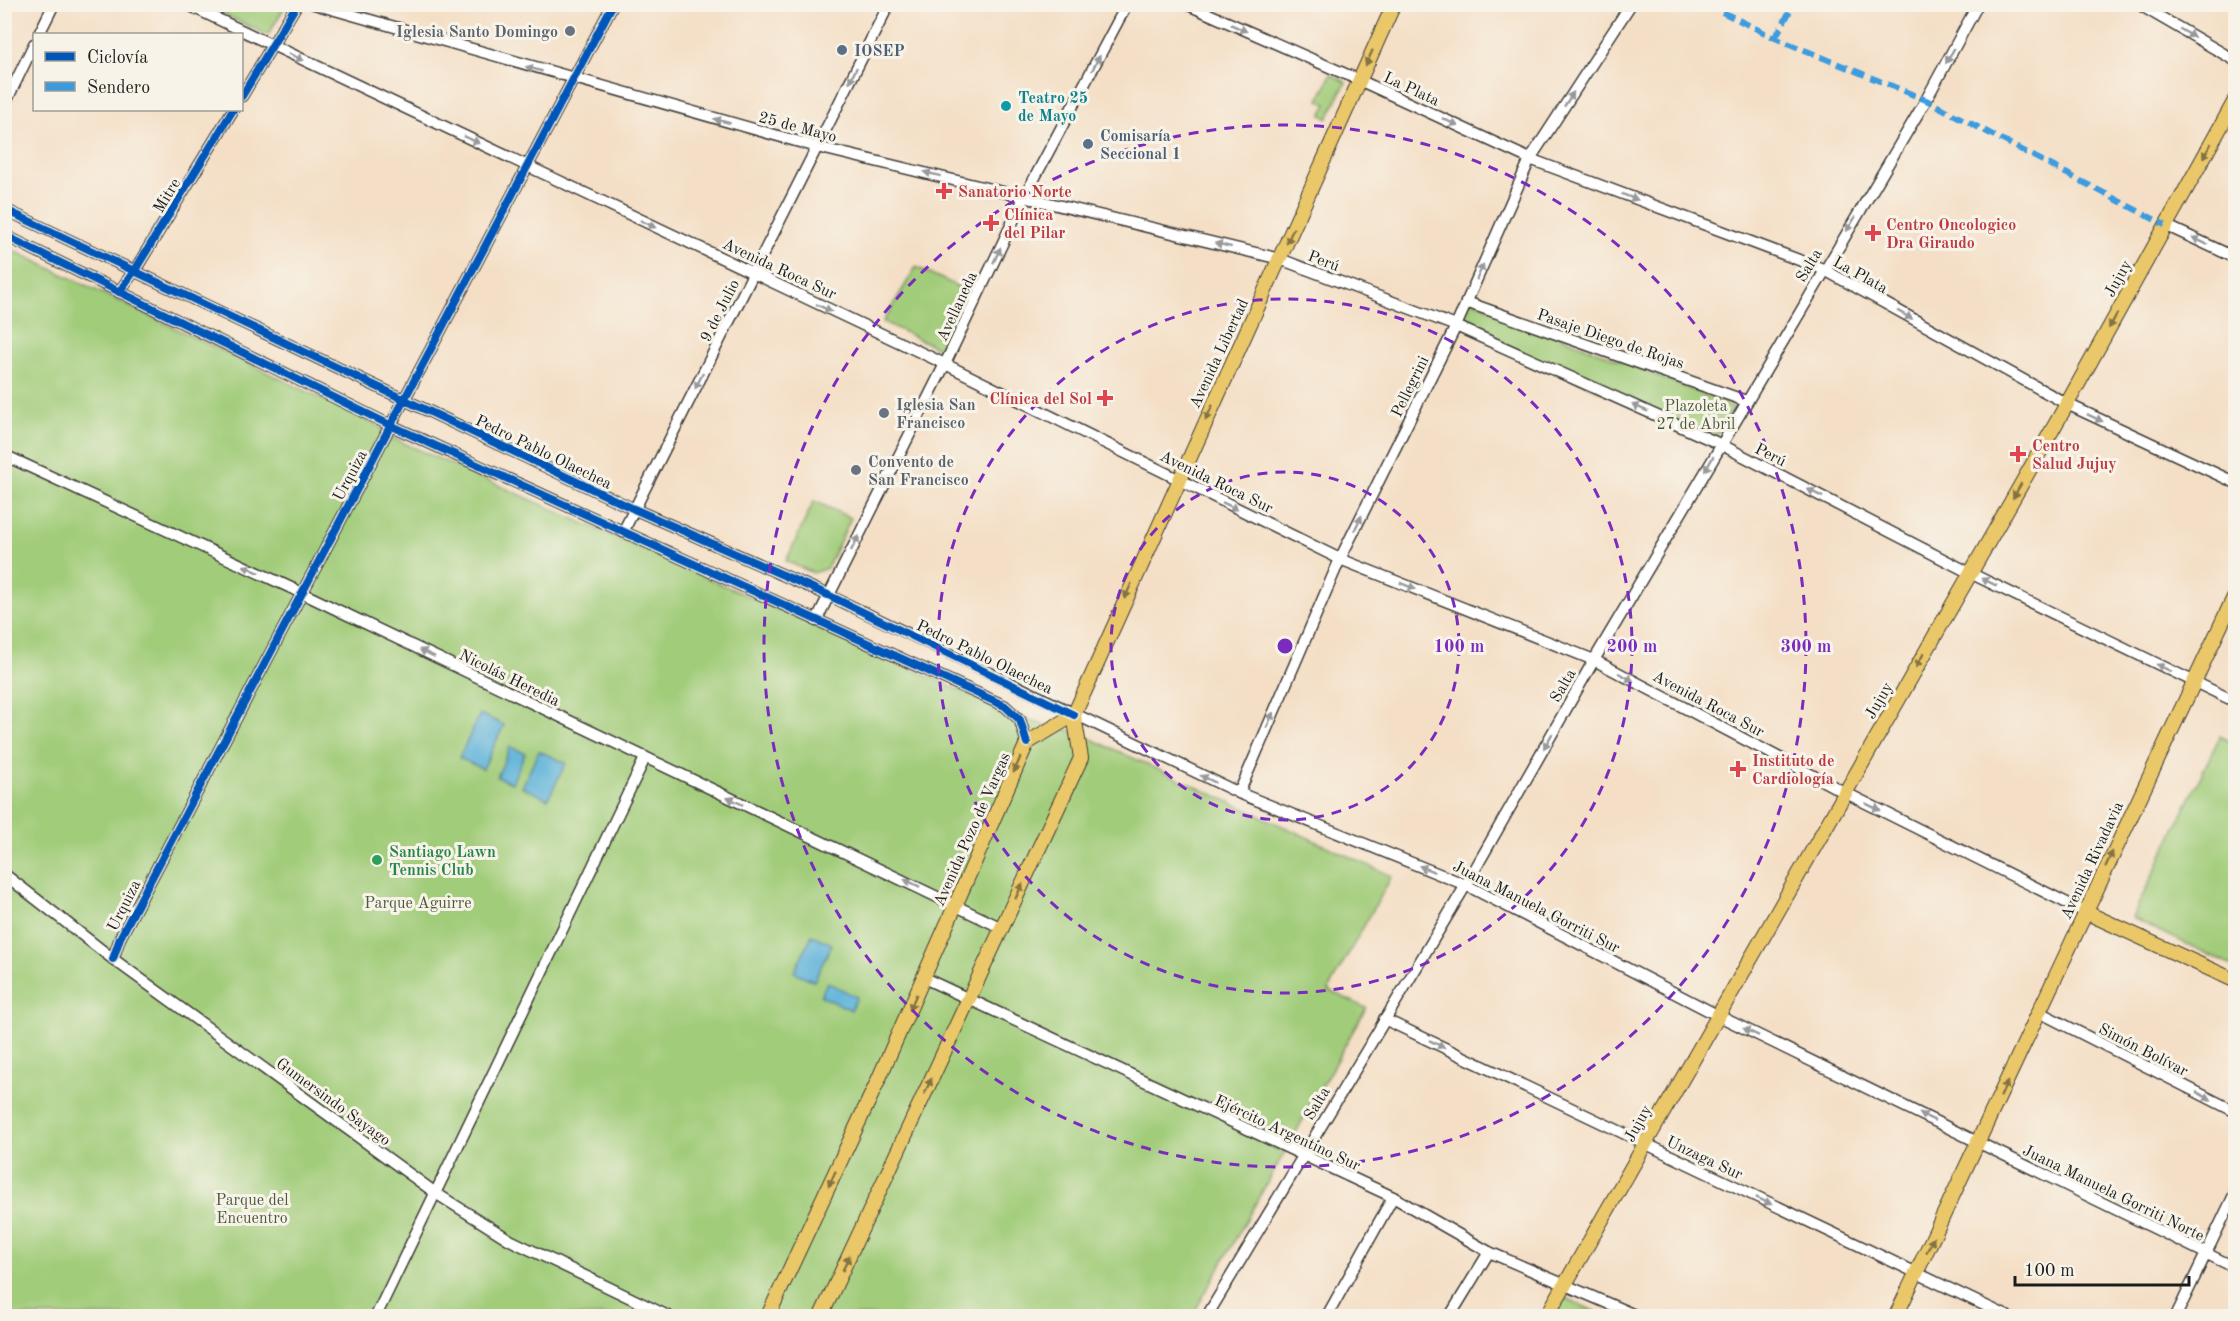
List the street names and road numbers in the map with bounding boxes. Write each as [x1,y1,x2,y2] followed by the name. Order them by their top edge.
[1381,70,1442,110] street label: La Plata
[757,110,838,146] street label: 25 de Mayo
[151,176,184,216] street label: Mitre
[720,236,839,303] street label: Avenida Roca Sur
[1794,247,1826,285] street label: Salta
[1305,249,1342,275] street label: Perú
[1830,254,1890,297] street label: La Plata
[2102,257,2136,300] street label: Jujuy
[935,269,981,344] street label: Avellaneda
[698,277,743,345] street label: 9 de Julio
[1187,297,1252,411] street label: Avenida Libertad
[1535,307,1686,373] street label: Pasaje Diego de Rojas
[1389,354,1432,420] street label: Pellegrini
[472,413,614,493] street label: Pedro Pablo Olaechea
[1752,441,1789,470] street label: Perú
[331,448,371,504] street label: Urquiza
[1157,448,1276,517] street label: Avenida Roca Sur
[913,618,1055,698] street label: Pedro Pablo Olaechea
[456,648,562,710] street label: Nicolás Heredia
[1548,666,1580,705] street label: Salta
[1650,669,1767,741] street label: Avenida Roca Sur
[1863,680,1897,722] street label: Jujuy
[932,750,1014,909] street label: Avenida Pozo de Vargas
[2058,799,2127,922] street label: Avenida Rivadavia
[1450,859,1623,957] street label: Juana Manuela Gorriti Sur
[105,878,144,934] street label: Urquiza
[2096,1021,2191,1080] street label: Simón Bolívar
[273,1056,393,1149] street label: Gumersindo Sayago
[1302,1085,1334,1123] street label: Salta
[1212,1093,1363,1175] street label: Ejército Argentino Sur
[1622,1102,1656,1145] street label: Jujuy
[1664,1134,1745,1184] street label: Unzaga Sur
[2020,1143,2206,1245] street label: Juana Manuela Gorriti Norte

